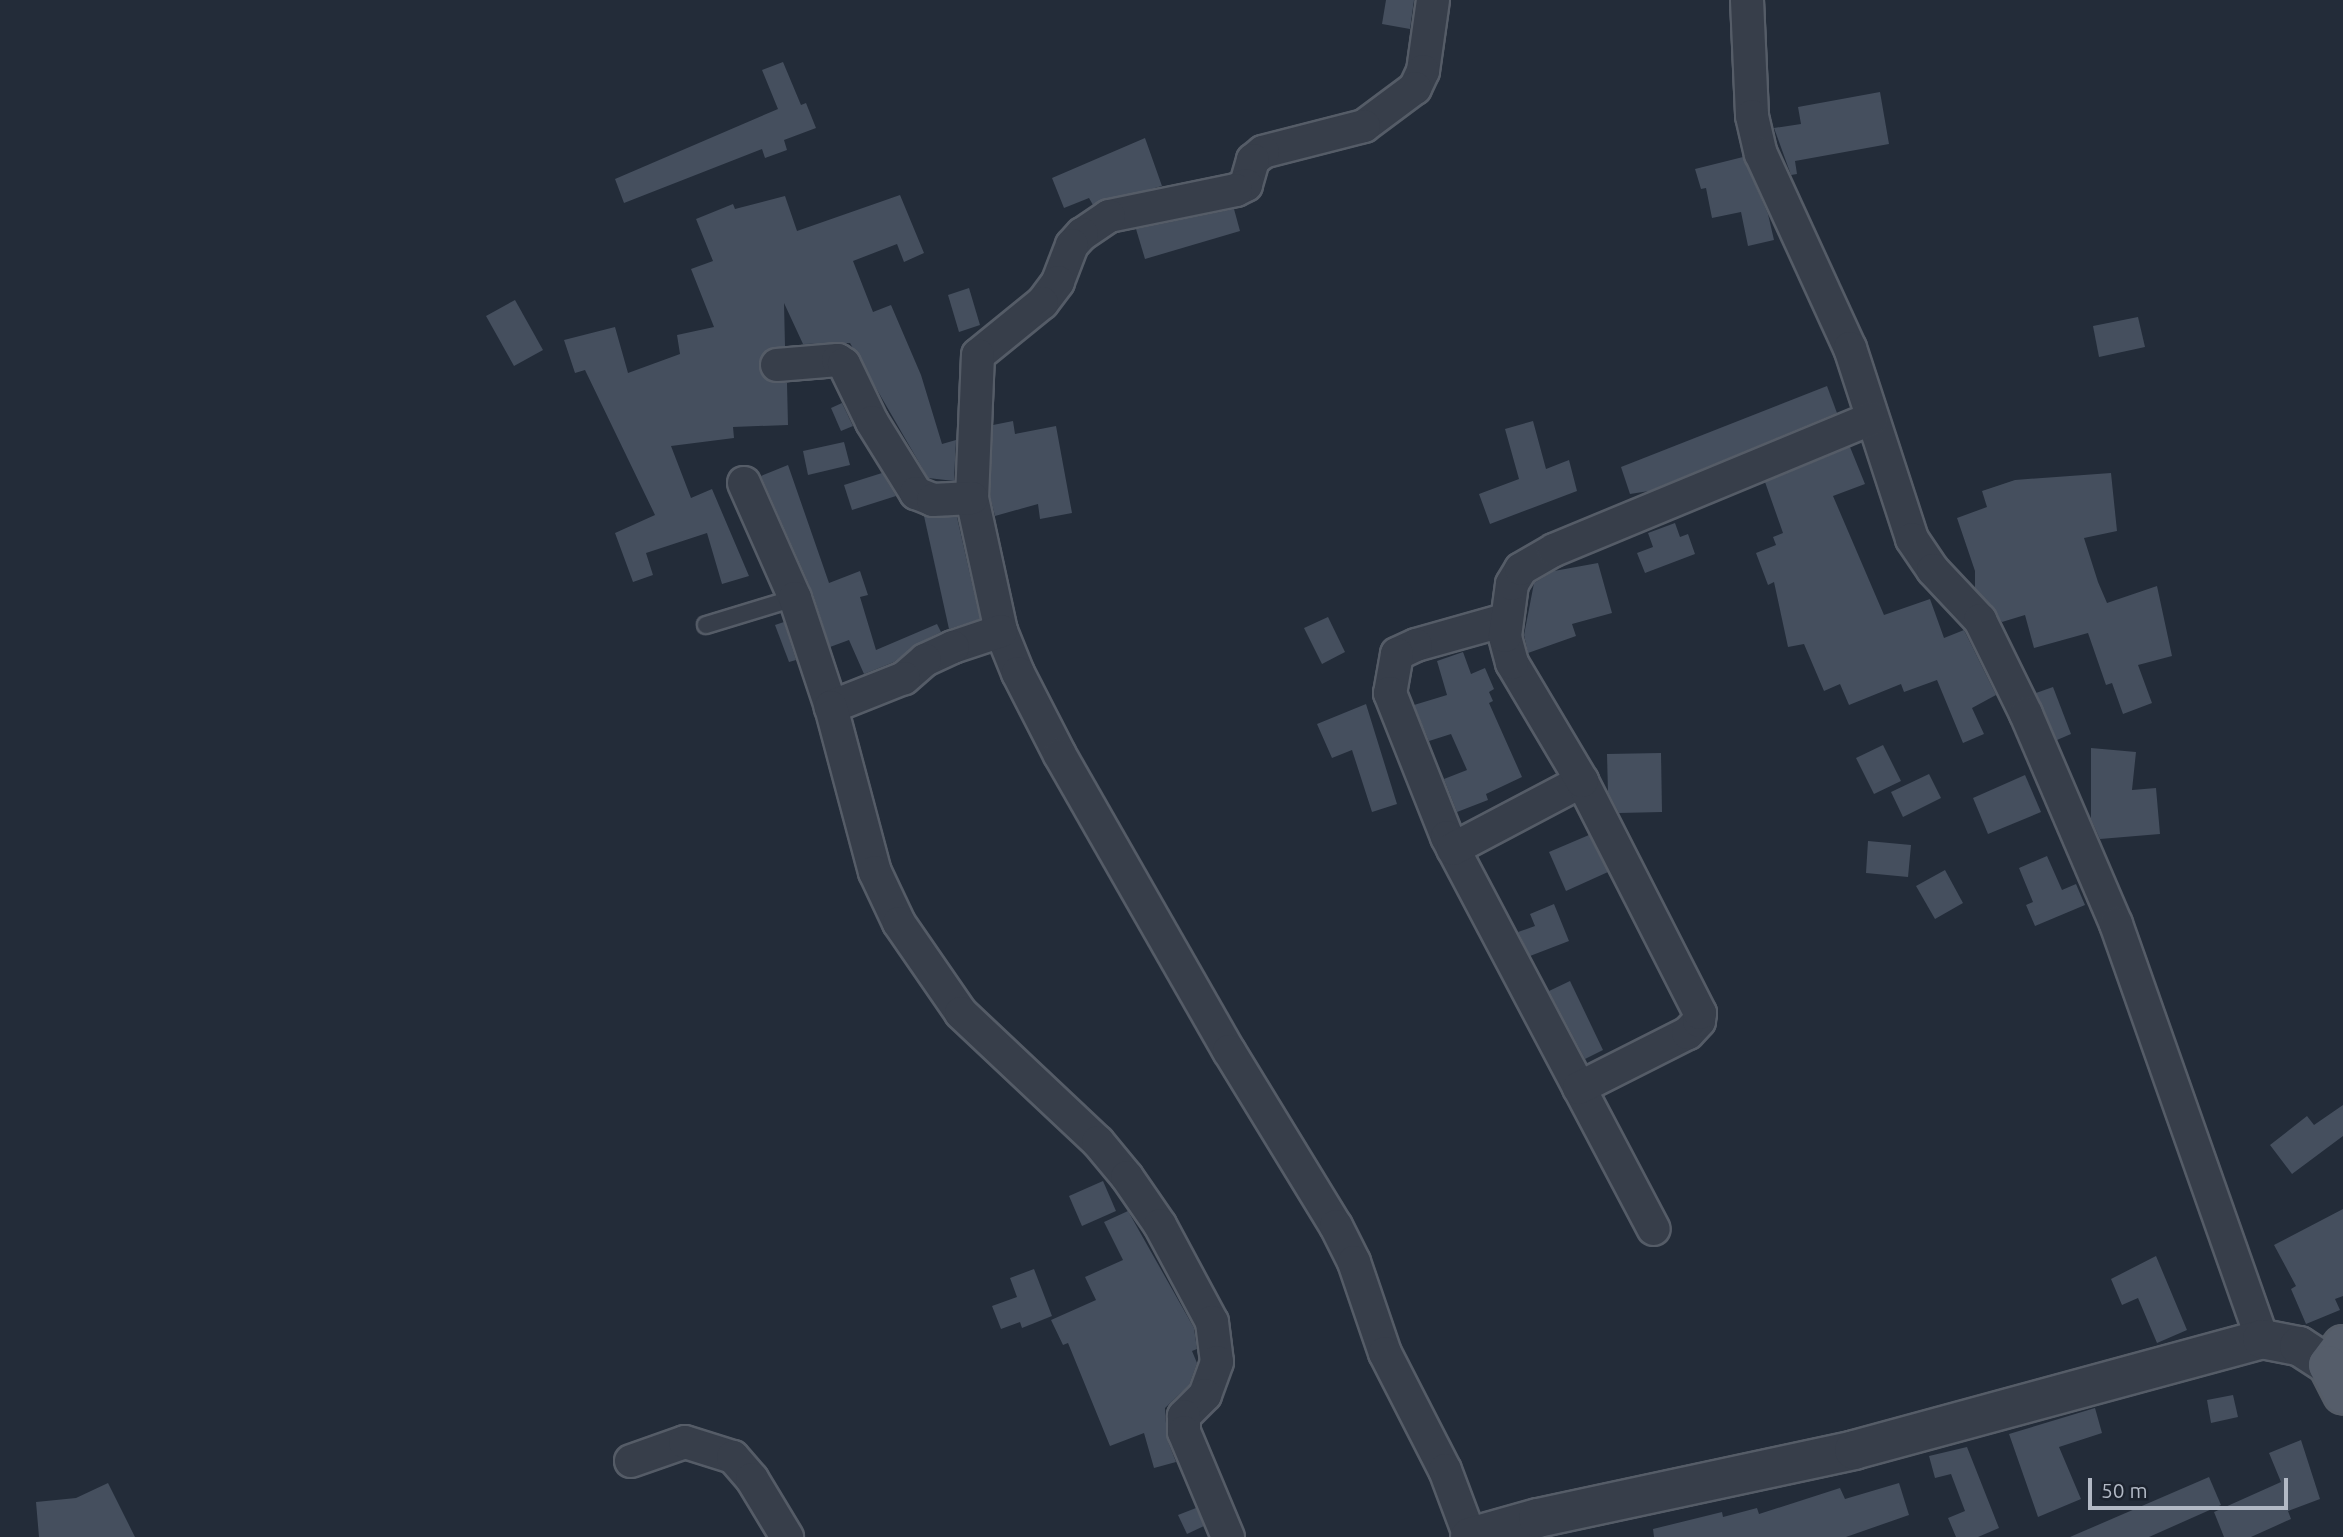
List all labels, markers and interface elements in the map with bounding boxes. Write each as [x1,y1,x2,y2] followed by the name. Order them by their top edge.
[2091,1464,2290,1508] scale bar
[2101,1478,2148,1502] text: 50 m

